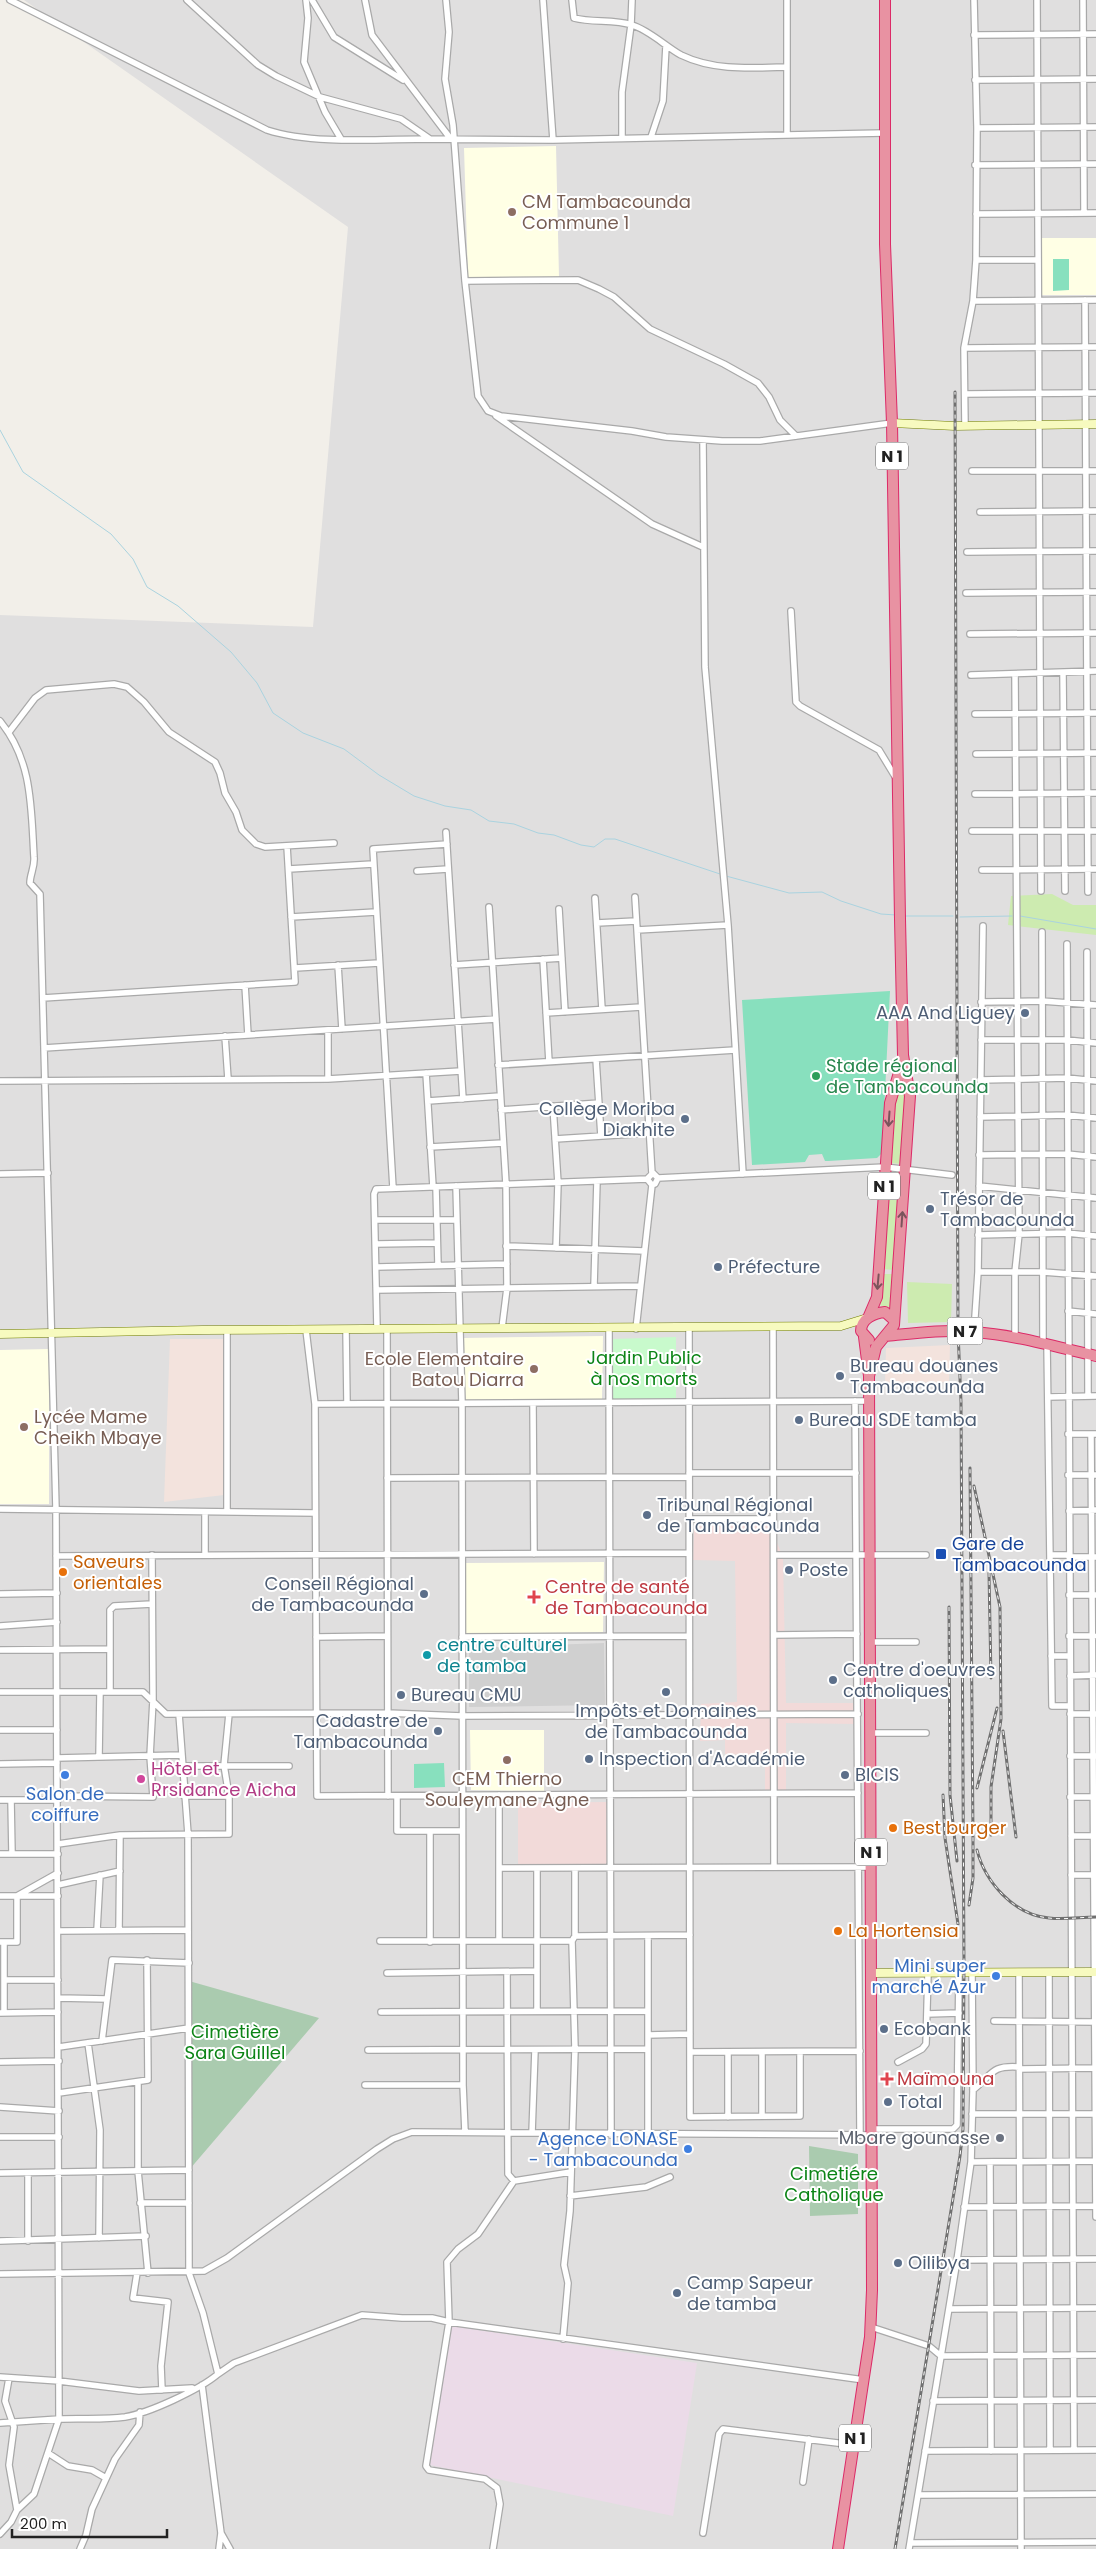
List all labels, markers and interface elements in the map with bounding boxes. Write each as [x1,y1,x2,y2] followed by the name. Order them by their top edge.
[522,189,691,235] place label: CM Tambacounda Commune 1
[506,206,518,218] marker: CM Tambacounda Commune 1
[876,442,908,470] road number: N 1
[876,1000,1015,1025] place label: AAA And Liguey
[1019,1007,1031,1019] marker: AAA And Liguey
[826,1053,989,1099] place label: Stade régional de Tambacounda
[810,1070,822,1082] marker: Stade régional de Tambacounda
[539,1096,675,1142] place label: Collège Moriba Diakhite
[884,1111,894,1127] one-way arrow
[679,1113,691,1125] marker: Collège Moriba Diakhite
[868,1172,900,1200] road number: N 1
[940,1186,1075,1232] place label: Trésor de Tambacounda
[924,1203,936,1215] marker: Trésor de Tambacounda
[897,1212,906,1228] one-way arrow
[728,1254,820,1279] place label: Préfecture
[712,1261,724,1273] marker: Préfecture
[874,1273,883,1289] one-way arrow
[948,1318,982,1344] road number: N 7
[586,1345,702,1391] park label: Jardin Public à nos morts
[365,1346,524,1392] place label: Ecole Elementaire Batou Diarra
[850,1353,998,1399] place label: Bureau douanes Tambacounda
[528,1363,540,1375] marker: Ecole Elementaire Batou Diarra
[834,1370,846,1382] marker: Bureau douanes Tambacounda
[34,1404,162,1450] place label: Lycée Mame Cheikh Mbaye
[809,1407,977,1432] place label: Bureau SDE tamba
[793,1414,805,1426] marker: Bureau SDE tamba
[18,1421,30,1433] marker: Lycée Mame Cheikh Mbaye
[657,1492,820,1538] place label: Tribunal Régional de Tambacounda
[641,1509,653,1521] marker: Tribunal Régional de Tambacounda
[952,1531,1087,1577] place label: Gare de Tambacounda
[934,1547,948,1561] marker: Gare de Tambacounda
[73,1549,162,1595] place label: Saveurs orientales
[799,1557,848,1582] place label: Poste
[783,1564,795,1576] marker: Poste
[57,1566,69,1578] marker: Saveurs orientales
[251,1571,414,1617] place label: Conseil Régional de Tambacounda
[545,1574,708,1620] place label: Centre de santé de Tambacounda
[418,1588,430,1600] marker: Conseil Régional de Tambacounda
[527,1590,541,1604] marker: Centre de santé de Tambacounda
[437,1632,567,1678] place label: centre culturel de tamba
[421,1649,433,1661] marker: centre culturel de tamba
[843,1657,995,1703] place label: Centre d'oeuvres catholiques
[827,1674,839,1686] marker: Centre d'oeuvres catholiques
[411,1682,521,1707] place label: Bureau CMU
[660,1686,672,1698] marker: Impôts et Domaines de Tambacounda
[395,1689,407,1701] marker: Bureau CMU
[575,1698,757,1744] place label: Impôts et Domaines de Tambacounda
[293,1708,428,1754] place label: Cadastre de Tambacounda
[432,1725,444,1737] marker: Cadastre de Tambacounda
[599,1746,805,1771] place label: Inspection d'Académie
[583,1753,595,1765] marker: Inspection d'Académie
[501,1754,513,1766] marker: CEM Thierno Souleymane Agne
[151,1756,296,1802] place label: Hôtel et Rrsidance Aicha
[855,1762,899,1787] place label: BICIS
[425,1766,589,1812] place label: CEM Thierno Souleymane Agne
[59,1769,71,1781] marker: Salon de coiffure
[839,1769,851,1781] marker: BICIS
[135,1773,147,1785] marker: Hôtel et Rrsidance Aicha
[26,1781,104,1827] place label: Salon de coiffure
[903,1815,1007,1840] place label: Best burger
[887,1822,899,1834] marker: Best burger
[855,1838,887,1865] road number: N 1
[848,1918,959,1943] place label: La Hortensia
[832,1925,844,1937] marker: La Hortensia
[872,1953,986,1999] place label: Mini super marché Azur
[990,1970,1002,1982] marker: Mini super marché Azur
[894,2016,972,2041] place label: Ecobank
[185,2019,285,2065] park label: Cimetière Sara Guillel
[878,2023,890,2035] marker: Ecobank
[897,2066,994,2091] place label: Maïmouna
[881,2073,893,2085] marker: Maïmouna
[898,2089,942,2114] place label: Total
[882,2096,894,2108] marker: Total
[839,2125,990,2150] place label: Mbare gounasse
[529,2126,678,2172] place label: Agence LONASE - Tambacounda
[994,2132,1006,2144] marker: Mbare gounasse
[682,2143,694,2155] marker: Agence LONASE - Tambacounda
[784,2161,884,2207] park label: Cimetiére Catholique
[908,2250,970,2275] place label: Oilibya
[892,2257,904,2269] marker: Oilibya
[687,2270,813,2316] place label: Camp Sapeur de tamba
[671,2287,683,2299] marker: Camp Sapeur de tamba
[839,2424,871,2452] road number: N 1
[12,2506,168,2538] scale bar
[20,2513,67,2534] text: 200 m

